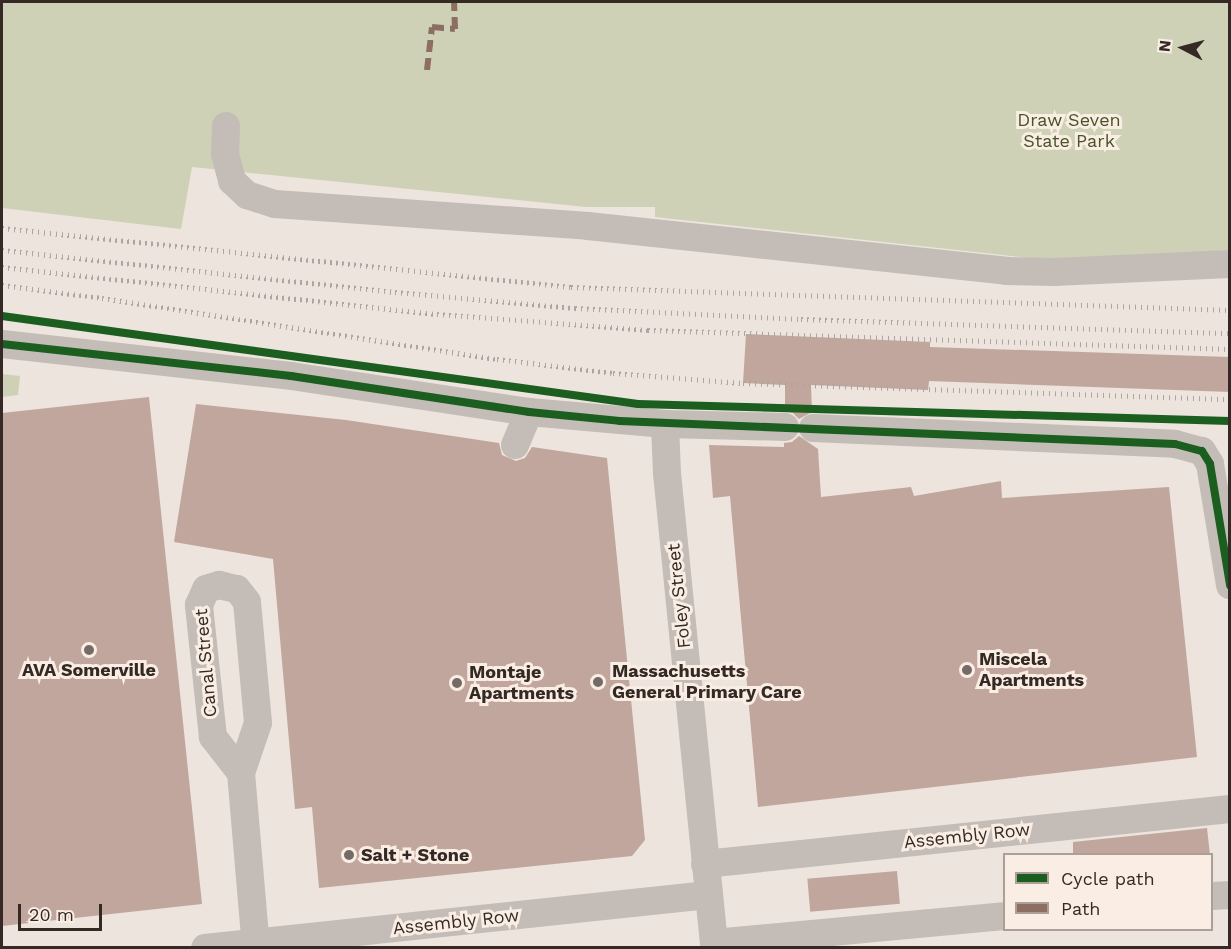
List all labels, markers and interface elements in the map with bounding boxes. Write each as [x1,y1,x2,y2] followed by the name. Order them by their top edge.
[1153,18,1213,78] north arrow
[1155,39,1175,53] text: N
[1017,110,1121,152] park label: Draw Seven State Park
[663,542,695,650] street label: Foley Street
[190,607,222,719] street label: Canal Street
[82,643,96,657] marker: AVA Somerville
[979,649,1084,692] place label: Miscela Apartments
[22,659,156,681] place label: AVA Somerville
[612,661,802,704] place label: Massachusetts General Primary Care
[469,662,574,704] place label: Montaje Apartments
[960,663,974,677] marker: Miscela Apartments
[589,673,607,691] marker: Massachusetts General Primary Care
[450,676,464,690] marker: Montaje Apartments
[903,819,1031,853] street label: Assembly Row
[361,844,469,866] place label: Salt + Stone
[342,848,356,862] marker: Salt + Stone
[1003,853,1213,931] legend
[1061,868,1155,889] text: Cycle path
[21,892,105,930] scale bar
[1061,898,1101,919] text: Path
[29,904,74,925] text: 20 m
[392,905,520,939] street label: Assembly Row

